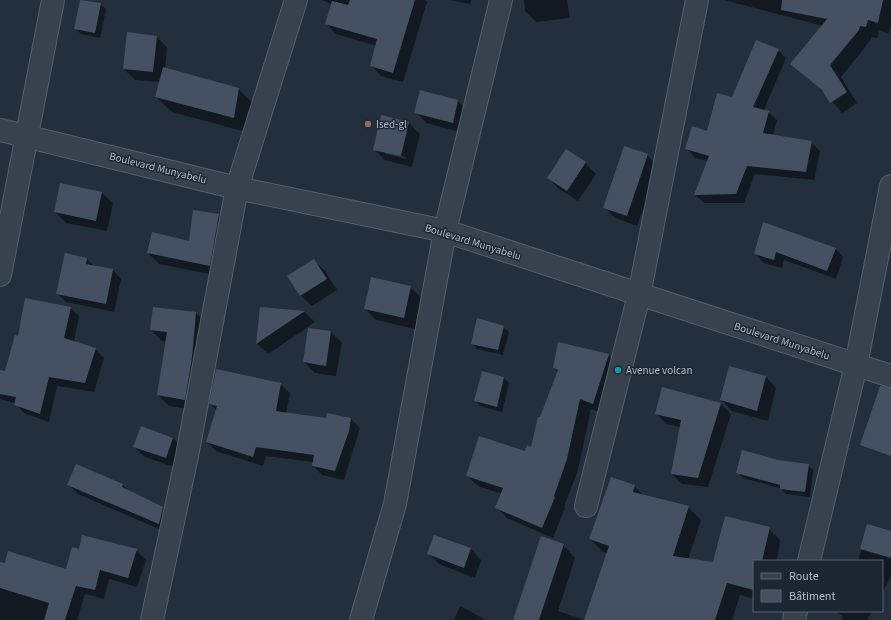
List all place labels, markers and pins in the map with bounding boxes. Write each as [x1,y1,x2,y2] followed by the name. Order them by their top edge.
[376,117,407,132] place label: Ised-gl
[363,119,373,129] marker: Ised-gl
[626,363,692,378] place label: Avenue volcan
[613,365,623,375] marker: Avenue volcan

